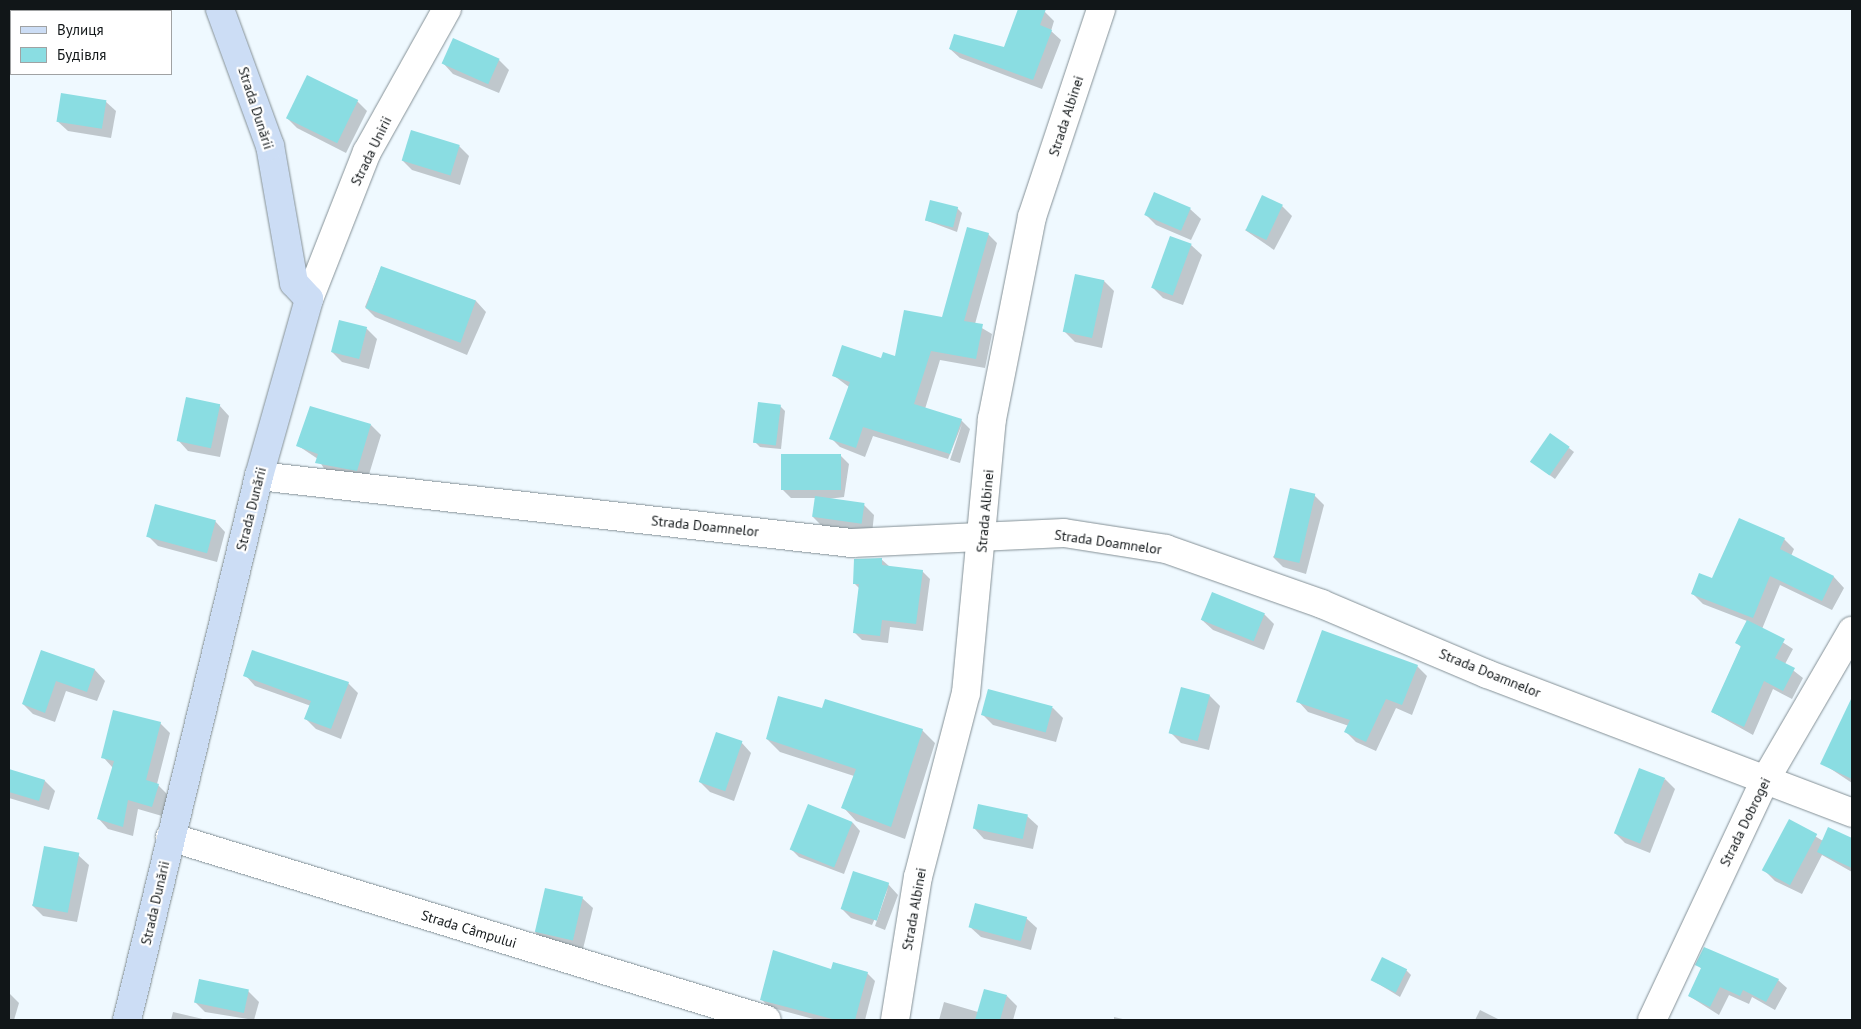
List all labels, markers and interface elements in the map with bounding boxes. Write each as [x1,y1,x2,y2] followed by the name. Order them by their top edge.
[10,10,172,75] legend
[57,20,104,39] text: Вулиця
[57,45,106,64] text: Будівля
[235,65,277,151] street label: Strada Dunării
[1045,73,1087,159] street label: Strada Albinei
[347,114,395,188] street label: Strada Unirii
[232,465,270,553] street label: Strada Dunării
[973,468,997,554] street label: Strada Albinei
[650,512,760,540] street label: Strada Doamnelor
[1053,526,1163,558] street label: Strada Doamnelor
[1437,645,1543,701] street label: Strada Doamnelor
[1716,775,1774,869] street label: Strada Dobrogei
[137,859,173,947] street label: Strada Dunării
[898,866,930,952] street label: Strada Albinei
[419,907,519,951] street label: Strada Câmpului

